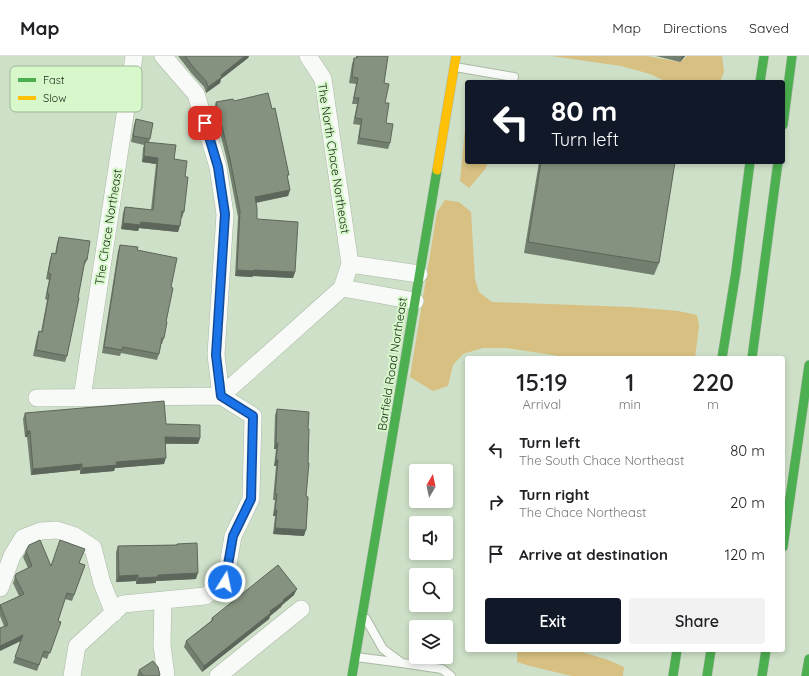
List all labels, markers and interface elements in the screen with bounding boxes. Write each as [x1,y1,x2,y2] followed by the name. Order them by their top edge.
[20,16,59,40] text: Map
[612,19,641,37] text: Map
[663,19,727,37] text: Directions
[749,19,789,37] text: Saved
[10,66,142,112] legend
[43,73,65,87] text: Fast
[315,82,353,234] street label: The North Chace Northeast
[43,91,67,105] text: Slow
[551,93,617,128] text: 80 m
[485,96,537,148] icon: left
[188,106,222,140] pin
[194,112,216,134] icon: arrive
[551,128,619,151] text: Turn left
[91,168,125,286] street label: The Chace Northeast
[374,296,410,432] street label: Barfield Road Northeast
[516,367,568,397] text: 15:19
[625,367,634,397] text: 1
[692,367,734,397] text: 220
[522,396,561,412] text: Arrival
[619,396,641,412] text: min
[707,396,719,412] text: m
[519,433,581,452] text: Turn left
[485,439,507,461] icon: left
[730,441,765,460] text: 80 m
[519,452,684,468] text: The South Chace Northeast
[409,464,453,508] north arrow
[409,464,453,664] map controls
[519,485,590,504] text: Turn right
[485,491,507,513] icon: right
[730,493,765,512] text: 20 m
[519,504,646,520] text: The Chace Northeast
[409,516,453,560] button: sound
[485,543,507,565] icon: arrive
[519,545,668,564] text: Arrive at destination
[724,545,765,564] text: 120 m
[204,561,246,603] position arrow
[409,568,453,612] button: search
[485,598,621,644] button: Exit
[629,598,765,644] button: Share
[409,620,453,664] button: layers

